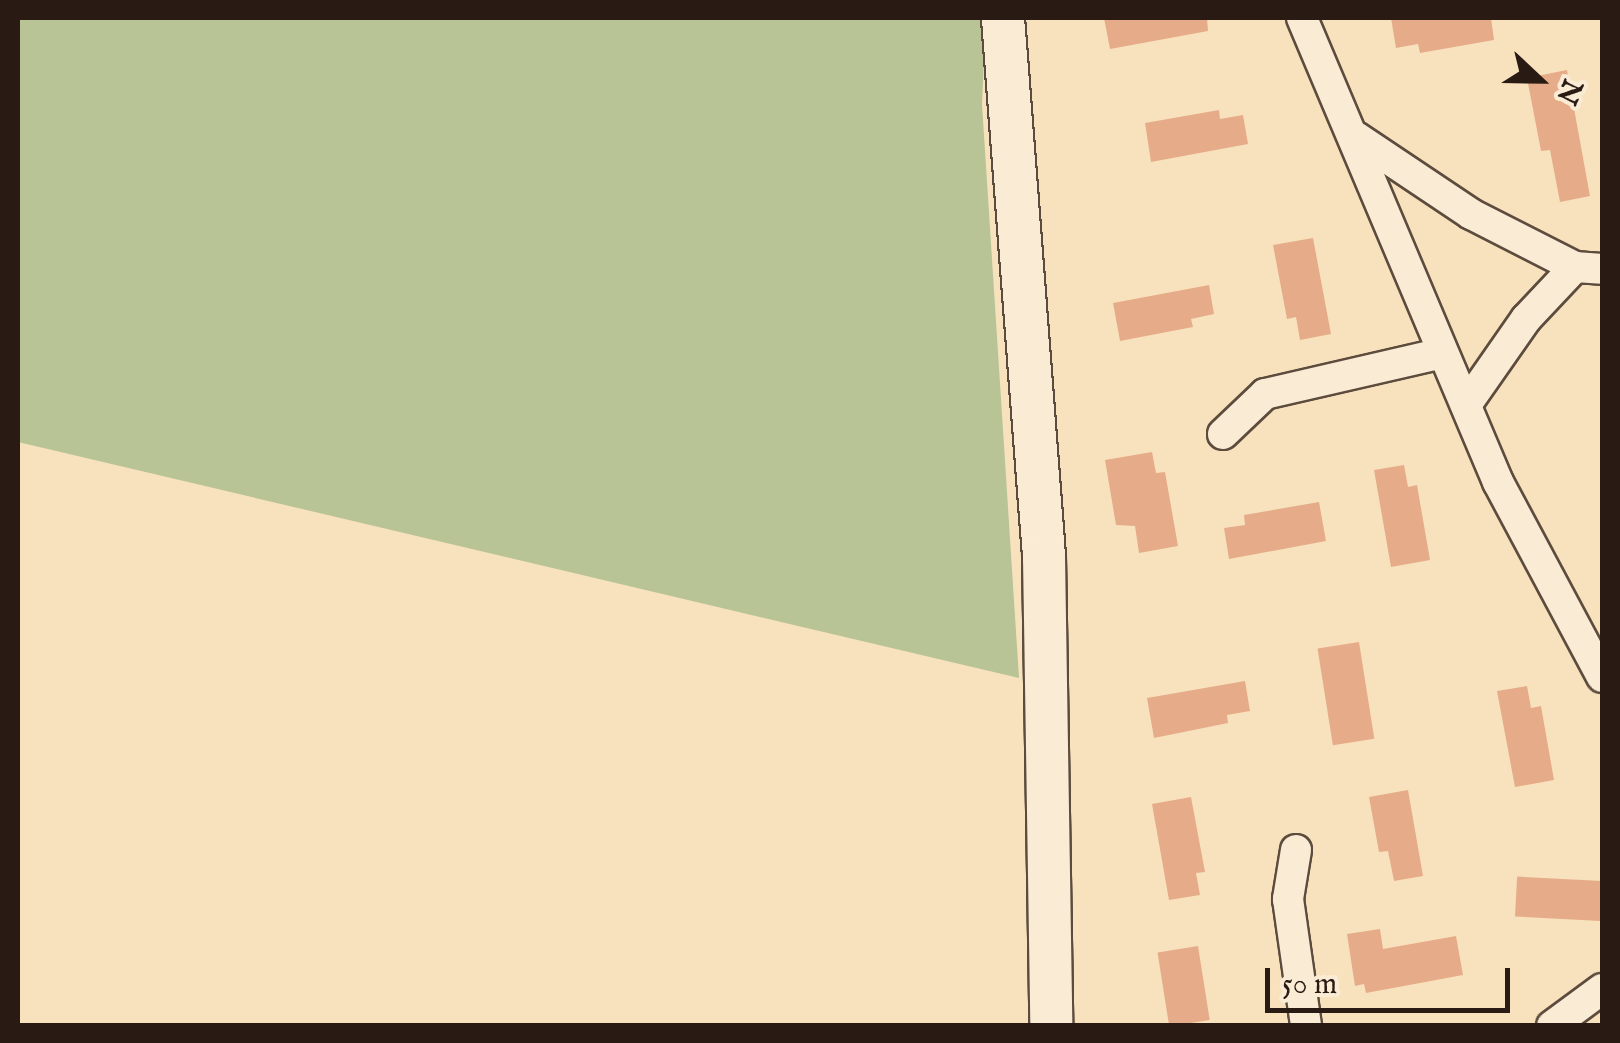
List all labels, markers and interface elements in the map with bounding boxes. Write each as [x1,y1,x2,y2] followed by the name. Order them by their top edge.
[1490,30,1590,130] north arrow
[1548,74,1589,109] text: N
[1270,948,1515,1010] scale bar
[1282,966,1337,1004] text: 50 m

